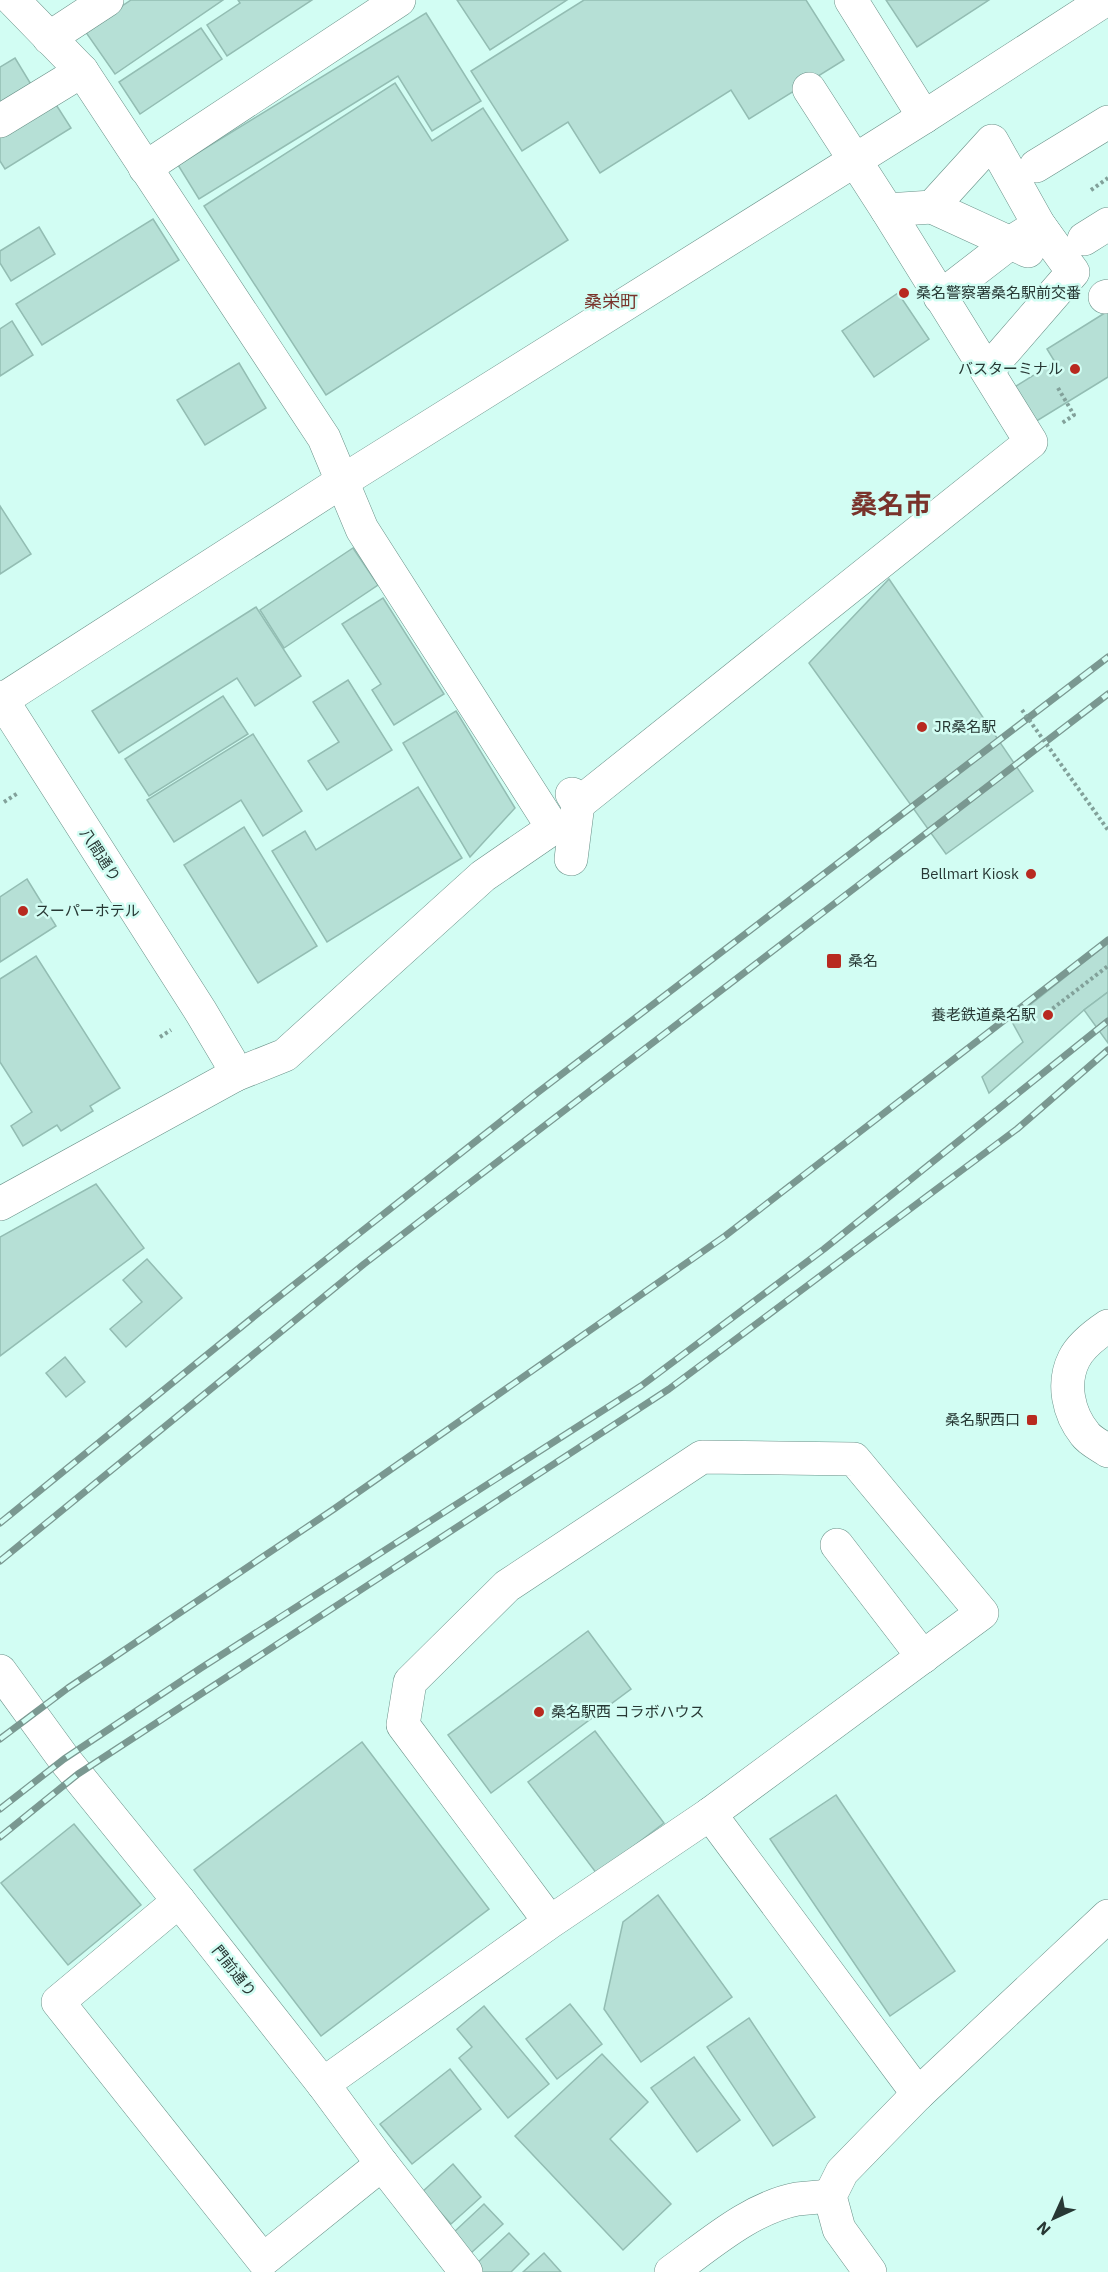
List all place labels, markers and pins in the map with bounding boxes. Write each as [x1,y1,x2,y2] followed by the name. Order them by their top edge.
[916,283,1081,302] place label: 桑名警察署桑名駅前交番
[897,286,911,300] marker: 桑名警察署桑名駅前交番
[958,359,1063,378] place label: バスターミナル
[1068,362,1082,376] marker: バスターミナル
[934,717,996,736] place label: JR桑名駅
[915,720,929,734] marker: JR桑名駅
[921,864,1019,883] place label: Bellmart Kiosk
[1024,867,1038,881] marker: Bellmart Kiosk
[35,901,140,920] place label: スーパーホテル
[16,904,30,918] marker: スーパーホテル
[848,951,878,970] place label: 桑名
[825,952,843,970] marker: 桑名
[931,1005,1036,1024] place label: 養老鉄道桑名駅
[1041,1008,1055,1022] marker: 養老鉄道桑名駅
[945,1410,1020,1429] place label: 桑名駅西口
[1025,1413,1039,1427] marker: 桑名駅西口
[551,1702,705,1721] place label: 桑名駅西 コラボハウス
[532,1705,546,1719] marker: 桑名駅西 コラボハウス

